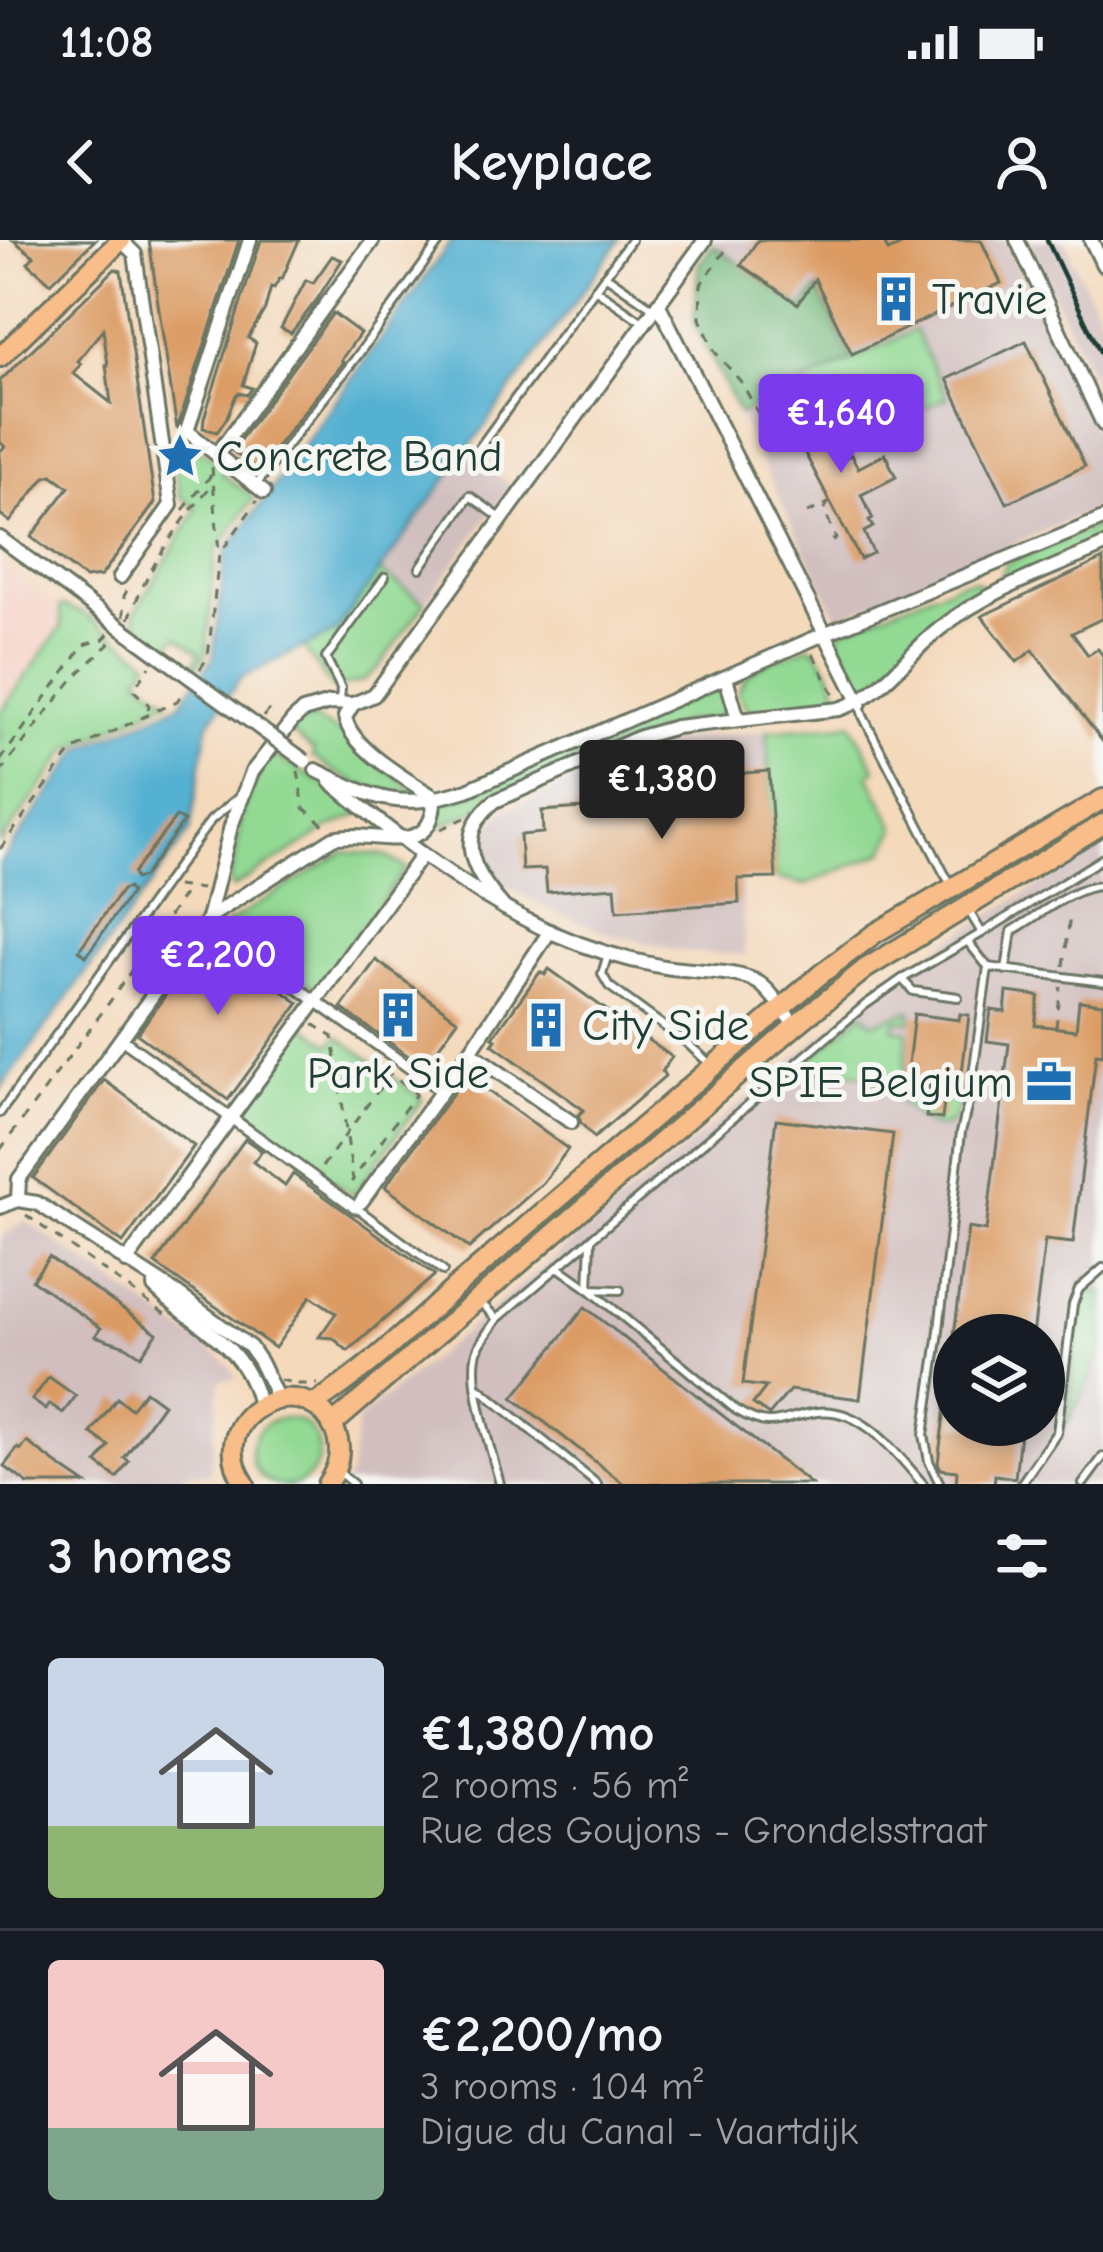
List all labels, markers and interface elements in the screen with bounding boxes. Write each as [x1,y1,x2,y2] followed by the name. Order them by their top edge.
[60,16,153,68] text: 11:08
[48,129,114,195] icon: back
[989,129,1055,195] icon: person
[451,131,652,194] text: Keyplace
[932,273,1047,325] place label: Travie
[871,274,921,324] building icon: Travie
[743,374,939,476] pin: €1,640
[786,390,896,435] text: €1,640
[216,430,503,482] place label: Concrete Band
[155,431,205,481] place icon: Concrete Band
[564,740,760,842] pin: €1,380
[606,756,718,801] text: €1,380
[120,916,316,1018] pin: €2,200
[159,932,277,977] text: €2,200
[373,990,423,1040] building icon: Park Side
[582,999,749,1051] place label: City Side
[521,1000,571,1050] building icon: City Side
[307,1047,489,1099] place label: Park Side
[749,1056,1013,1108] place label: SPIE Belgium
[1024,1057,1074,1107] office icon: SPIE Belgium
[933,1314,1065,1446] map controls
[933,1314,1065,1446] button: layers
[989,1523,1055,1589] icon: filters
[48,1527,232,1586] text: 3 homes
[420,1704,655,1763] text: €1,380/mo
[144,1706,288,1850] icon: home
[420,1763,688,1808] text: 2 rooms · 56 m²
[420,1808,986,1853] text: Rue des Goujons - Grondelsstraat
[420,2005,663,2064] text: €2,200/mo
[144,2008,288,2152] icon: home
[420,2064,703,2109] text: 3 rooms · 104 m²
[420,2109,858,2154] text: Digue du Canal - Vaartdijk

